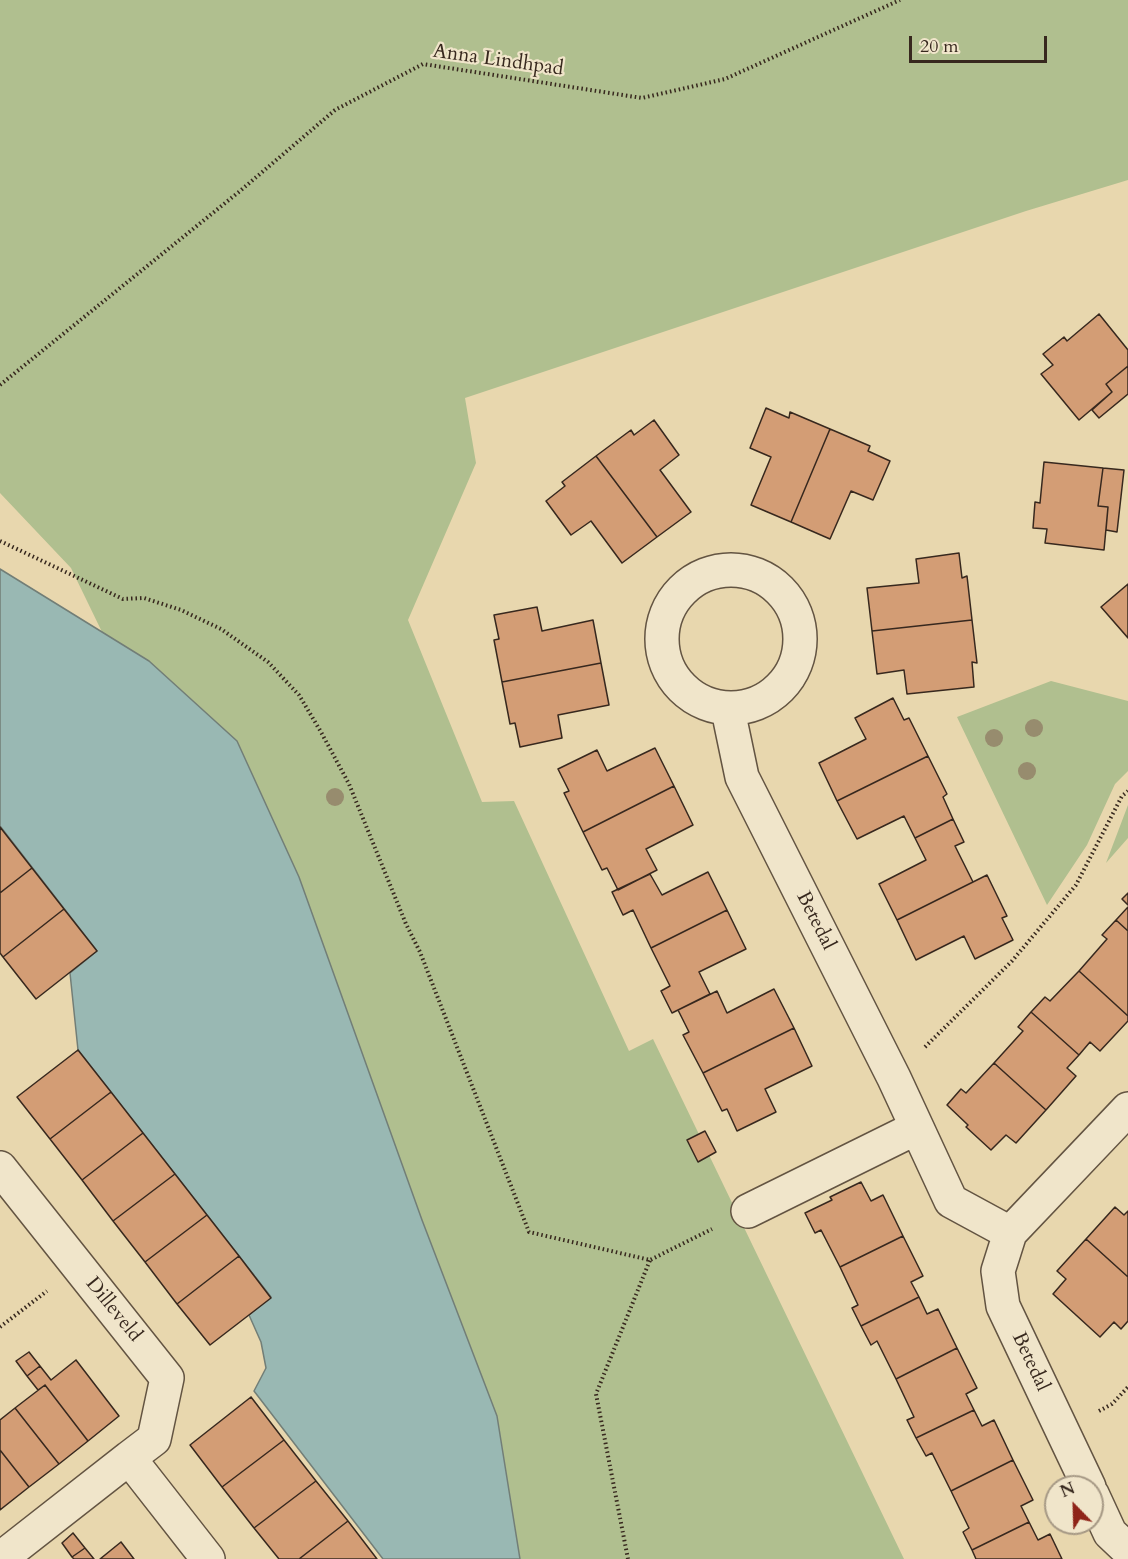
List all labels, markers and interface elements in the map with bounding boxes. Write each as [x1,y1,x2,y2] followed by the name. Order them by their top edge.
[912,24,1050,62] scale bar
[920,34,959,59] text: 20 m
[431,40,565,82] street label: Anna Lindhpad
[790,888,840,954] street label: Betedal
[80,1273,146,1347] street label: Dilleveld
[1006,1329,1054,1395] street label: Betedal
[1044,1475,1104,1535] north arrow
[1057,1477,1078,1503] text: N

